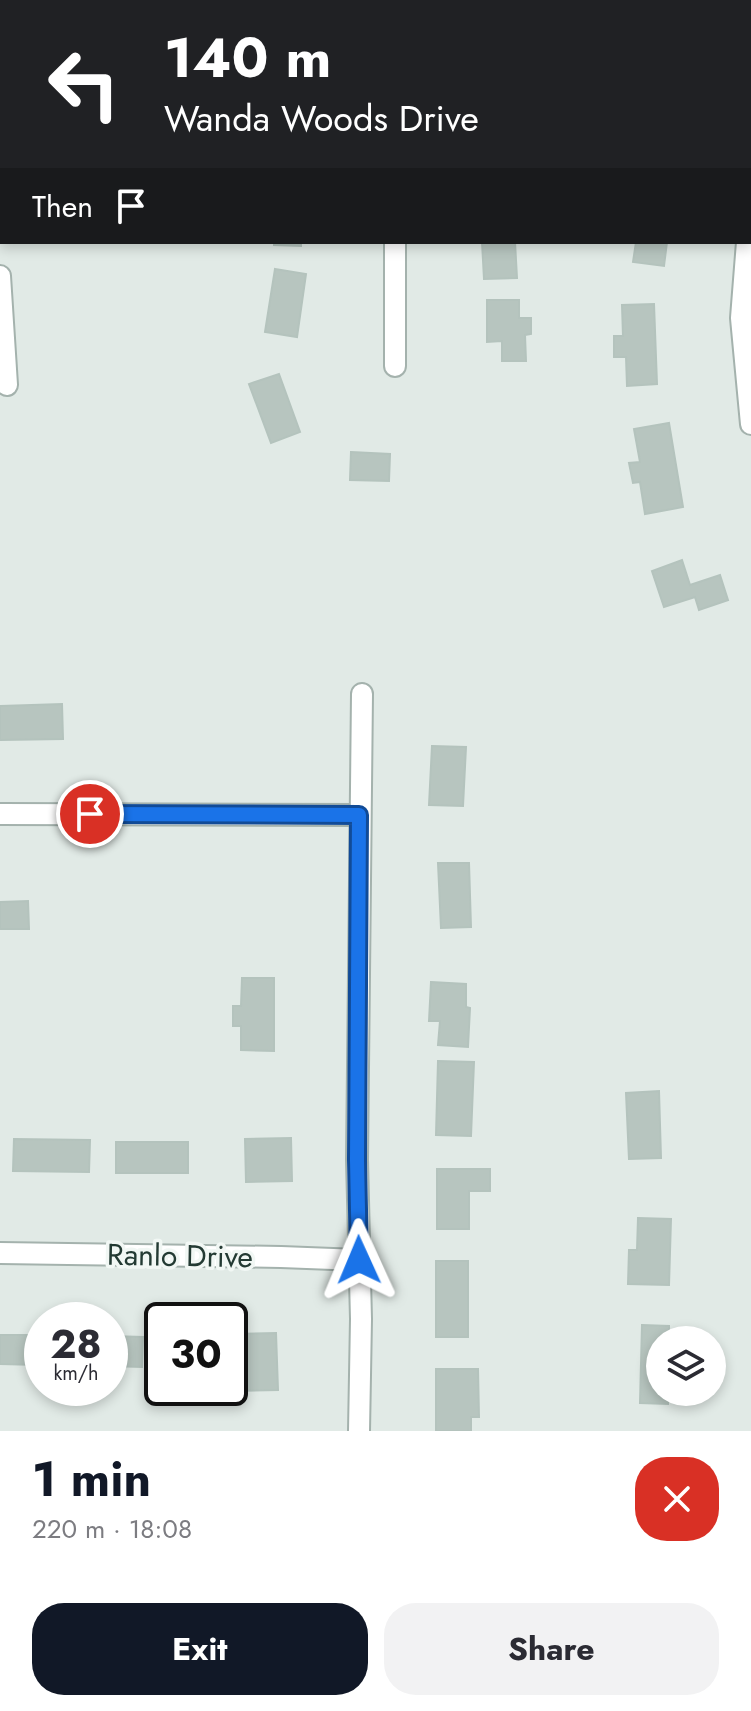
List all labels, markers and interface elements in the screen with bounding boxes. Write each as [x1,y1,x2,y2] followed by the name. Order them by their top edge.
[164,17,331,98] text: 140 m
[32,32,136,136] icon: left
[164,92,479,144] text: Wanda Woods Drive
[109,184,153,228] icon: arrive
[32,185,93,228] text: Then
[56,780,124,848] pin
[68,792,112,836] icon: arrive
[317,1218,401,1302] position arrow
[107,1233,253,1278] street label: Ranlo Drive
[144,1302,248,1406] speed limit sign: 30
[50,1315,102,1373] text: 28
[646,1326,726,1406] map controls
[646,1326,726,1406] button: layers
[53,1359,99,1388] text: km/h
[32,1445,151,1514] text: 1 min
[635,1457,719,1541] button: close
[32,1510,192,1548] text: 220 m · 18:08
[32,1603,368,1695] button: Exit
[384,1603,719,1695] button: Share

